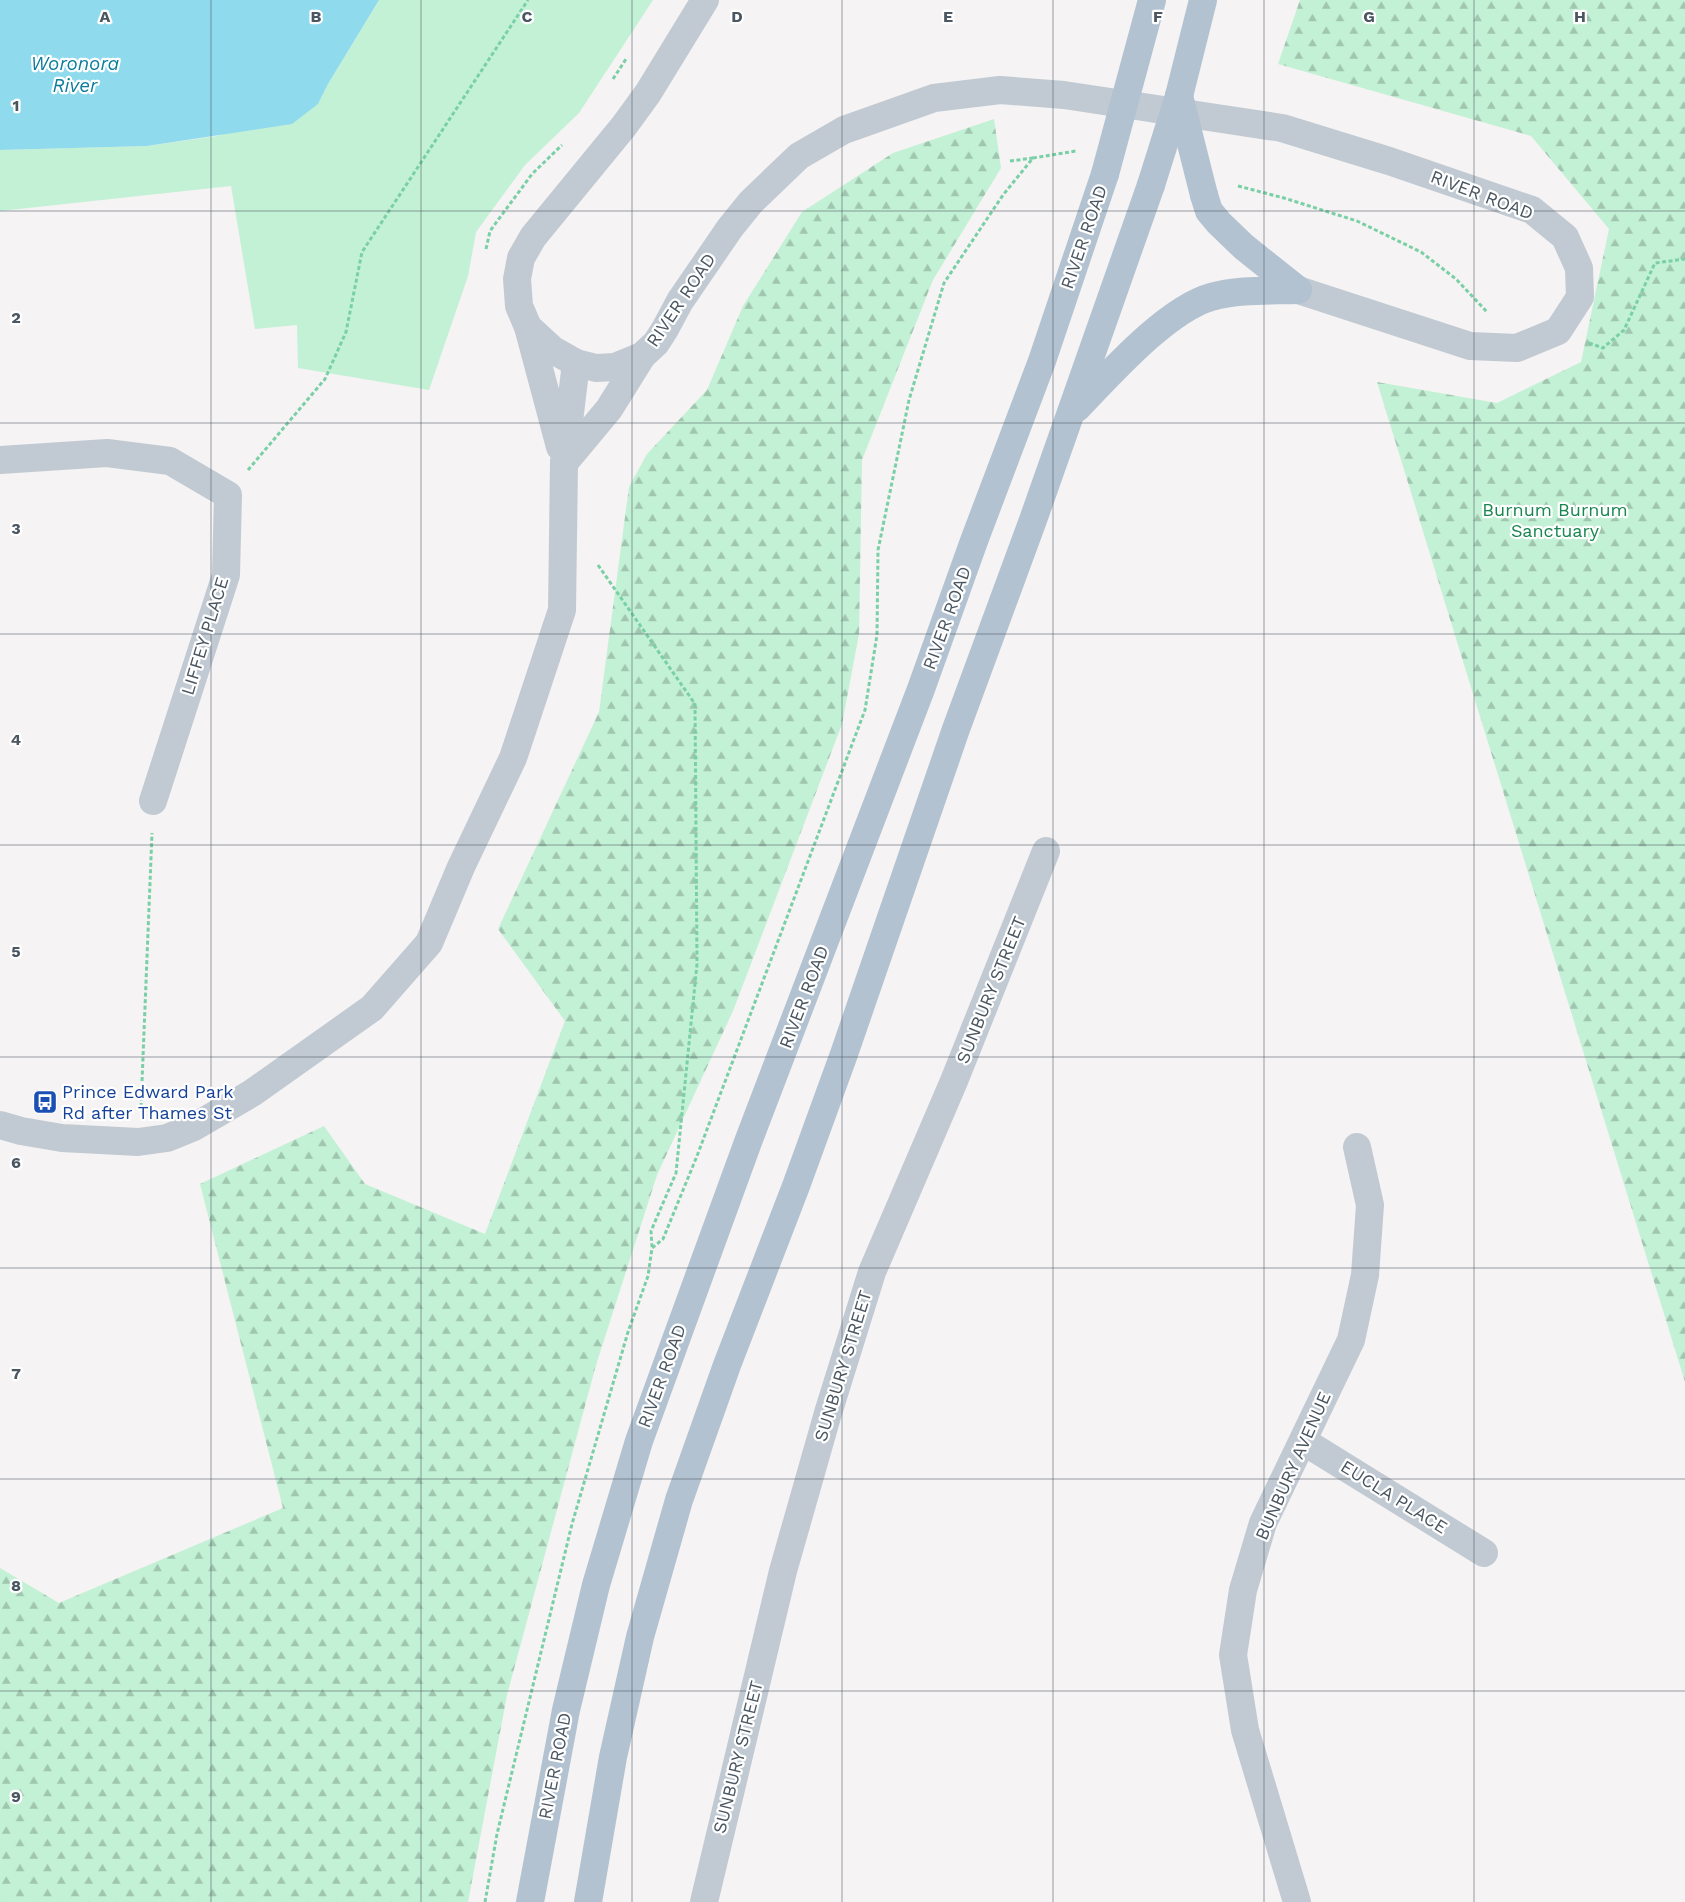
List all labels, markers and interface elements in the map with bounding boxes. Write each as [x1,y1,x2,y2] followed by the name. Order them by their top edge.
[100,7,111,26] text: A
[311,7,322,26] text: B
[522,7,533,26] text: C
[731,7,743,26] text: D
[943,7,953,26] text: E
[1153,7,1163,26] text: F
[1363,7,1375,26] text: G
[1574,7,1586,26] text: H
[31,52,119,97] water label: Woronora River
[13,96,19,115] text: 1
[1428,165,1537,224] street label: RIVER ROAD
[1056,182,1111,291] street label: RIVER ROAD
[642,249,720,351] street label: RIVER ROAD
[11,308,21,327] text: 2
[1482,499,1628,541] park label: Burnum Burnum Sanctuary
[11,519,21,538] text: 3
[918,563,975,672] street label: RIVER ROAD
[177,574,232,697] street label: LIFFEY PLACE
[11,730,21,749] text: 4
[951,913,1030,1067] street label: SUNBURY STREET
[11,942,21,961] text: 5
[774,942,833,1051] street label: RIVER ROAD
[62,1081,234,1123] place label: Prince Edward Park Rd after Thames St
[32,1089,58,1115] bus stop icon: Prince Edward Park Rd after Thames St
[11,1153,21,1172] text: 6
[810,1288,876,1444] street label: SUNBURY STREET
[633,1321,690,1430] street label: RIVER ROAD
[11,1364,21,1383] text: 7
[1250,1388,1335,1543] street label: BUNBURY AVENUE
[1337,1455,1451,1538] street label: EUCLA PLACE
[11,1576,21,1595] text: 8
[708,1678,767,1836] street label: SUNBURY STREET
[534,1711,575,1821] street label: RIVER ROAD
[11,1787,21,1806] text: 9

